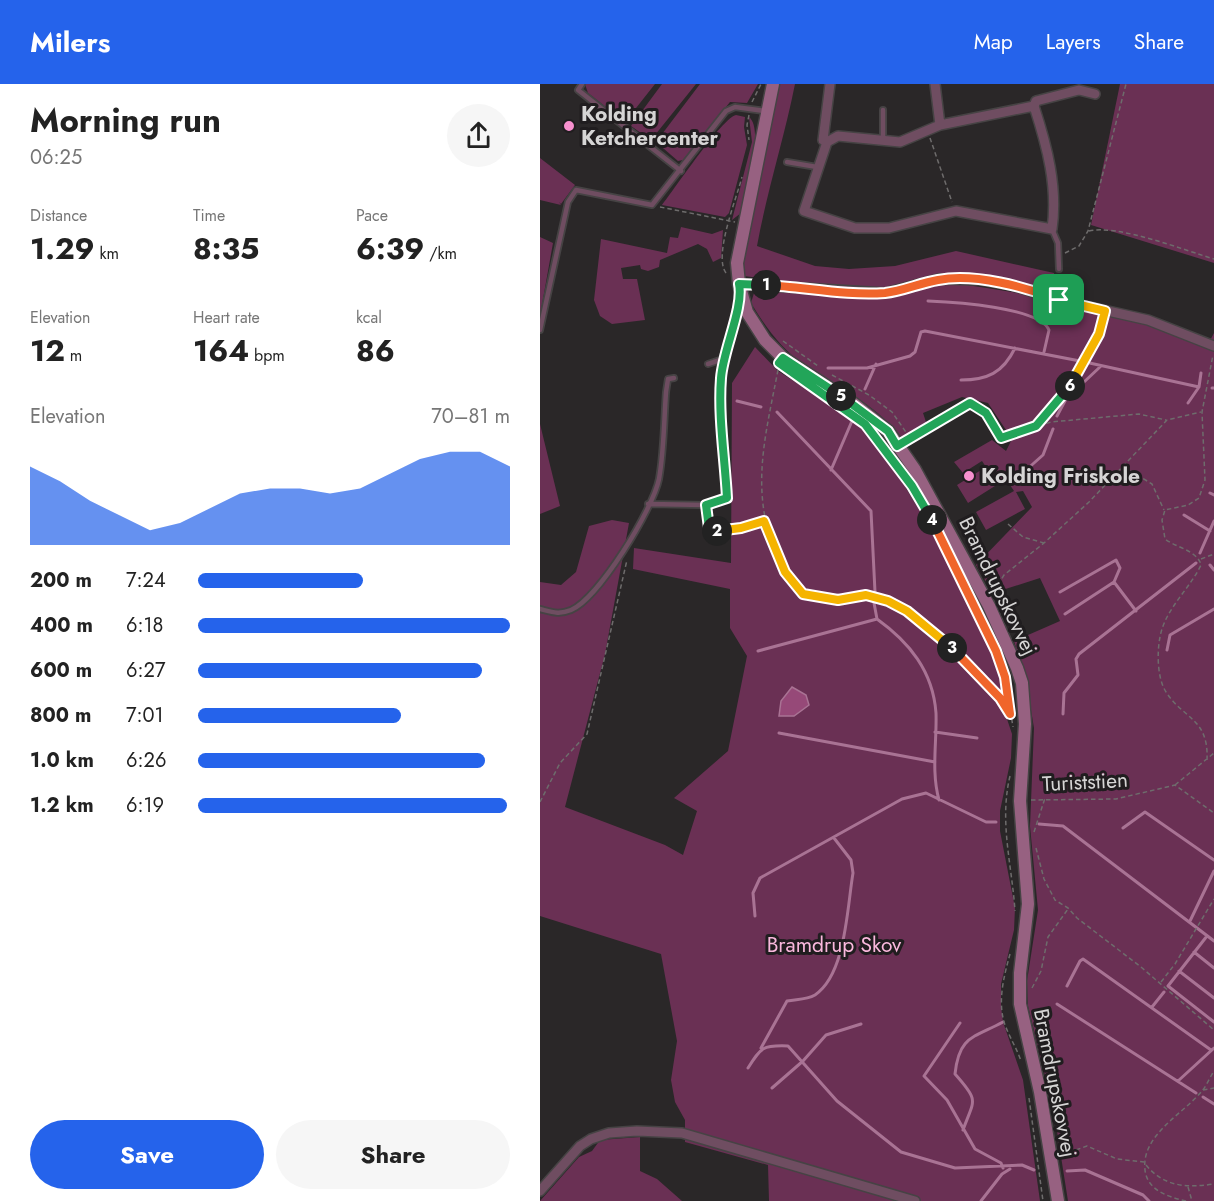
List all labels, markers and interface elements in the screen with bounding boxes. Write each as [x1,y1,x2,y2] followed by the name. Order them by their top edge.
[30,22,111,63] text: Milers
[974,27,1013,57] text: Map
[1046,27,1101,57] text: Layers
[1134,27,1184,57] text: Share
[30,97,221,144] text: Morning run
[581,99,719,153] place label: Kolding Ketchercenter
[447,104,510,167] button: share
[562,119,576,133] marker: Kolding Ketchercenter
[30,143,82,172] text: 06:25
[30,204,87,227] text: Distance
[193,204,225,227] text: Time
[356,204,388,227] text: Pace
[30,227,95,270] text: 1.29
[193,227,259,270] text: 8:35
[356,227,424,270] text: 6:39
[95,242,119,265] text: km
[424,242,457,265] text: /km
[751,270,781,300] pin: 1
[762,273,770,296] text: 1
[1033,274,1084,325] pin
[1042,283,1075,316] icon: arrive
[30,306,90,329] text: Elevation
[193,306,260,329] text: Heart rate
[356,306,382,329] text: kcal
[30,329,65,372] text: 12
[193,329,249,372] text: 164
[356,329,395,372] text: 86
[65,344,82,367] text: m
[249,344,285,367] text: bpm
[1055,371,1085,401] pin: 6
[1065,374,1075,397] text: 6
[826,381,856,411] pin: 5
[836,384,846,407] text: 5
[30,402,105,431] text: Elevation
[431,402,510,431] text: 70–81 m
[981,461,1140,491] place label: Kolding Friskole
[962,469,976,483] marker: Kolding Friskole
[917,505,947,535] pin: 4
[926,508,938,531] text: 4
[951,512,1045,660] street label: Bramdrupskovvej
[702,516,732,546] pin: 2
[712,519,722,542] text: 2
[30,566,92,595] text: 200 m
[126,566,166,595] text: 7:24
[30,611,93,640] text: 400 m
[126,611,163,640] text: 6:18
[937,633,967,663] pin: 3
[947,636,957,659] text: 3
[30,656,92,685] text: 600 m
[126,656,165,685] text: 6:27
[30,701,91,730] text: 800 m
[126,701,164,730] text: 7:01
[30,746,94,775] text: 1.0 km
[126,746,166,775] text: 6:26
[1041,765,1129,799] street label: Turiststien
[30,791,94,820] text: 1.2 km
[126,791,164,820] text: 6:19
[767,930,902,960] park label: Bramdrup Skov
[1026,1006,1084,1160] street label: Bramdrupskovvej
[30,1120,264,1189] button: Save
[276,1120,510,1189] button: Share

